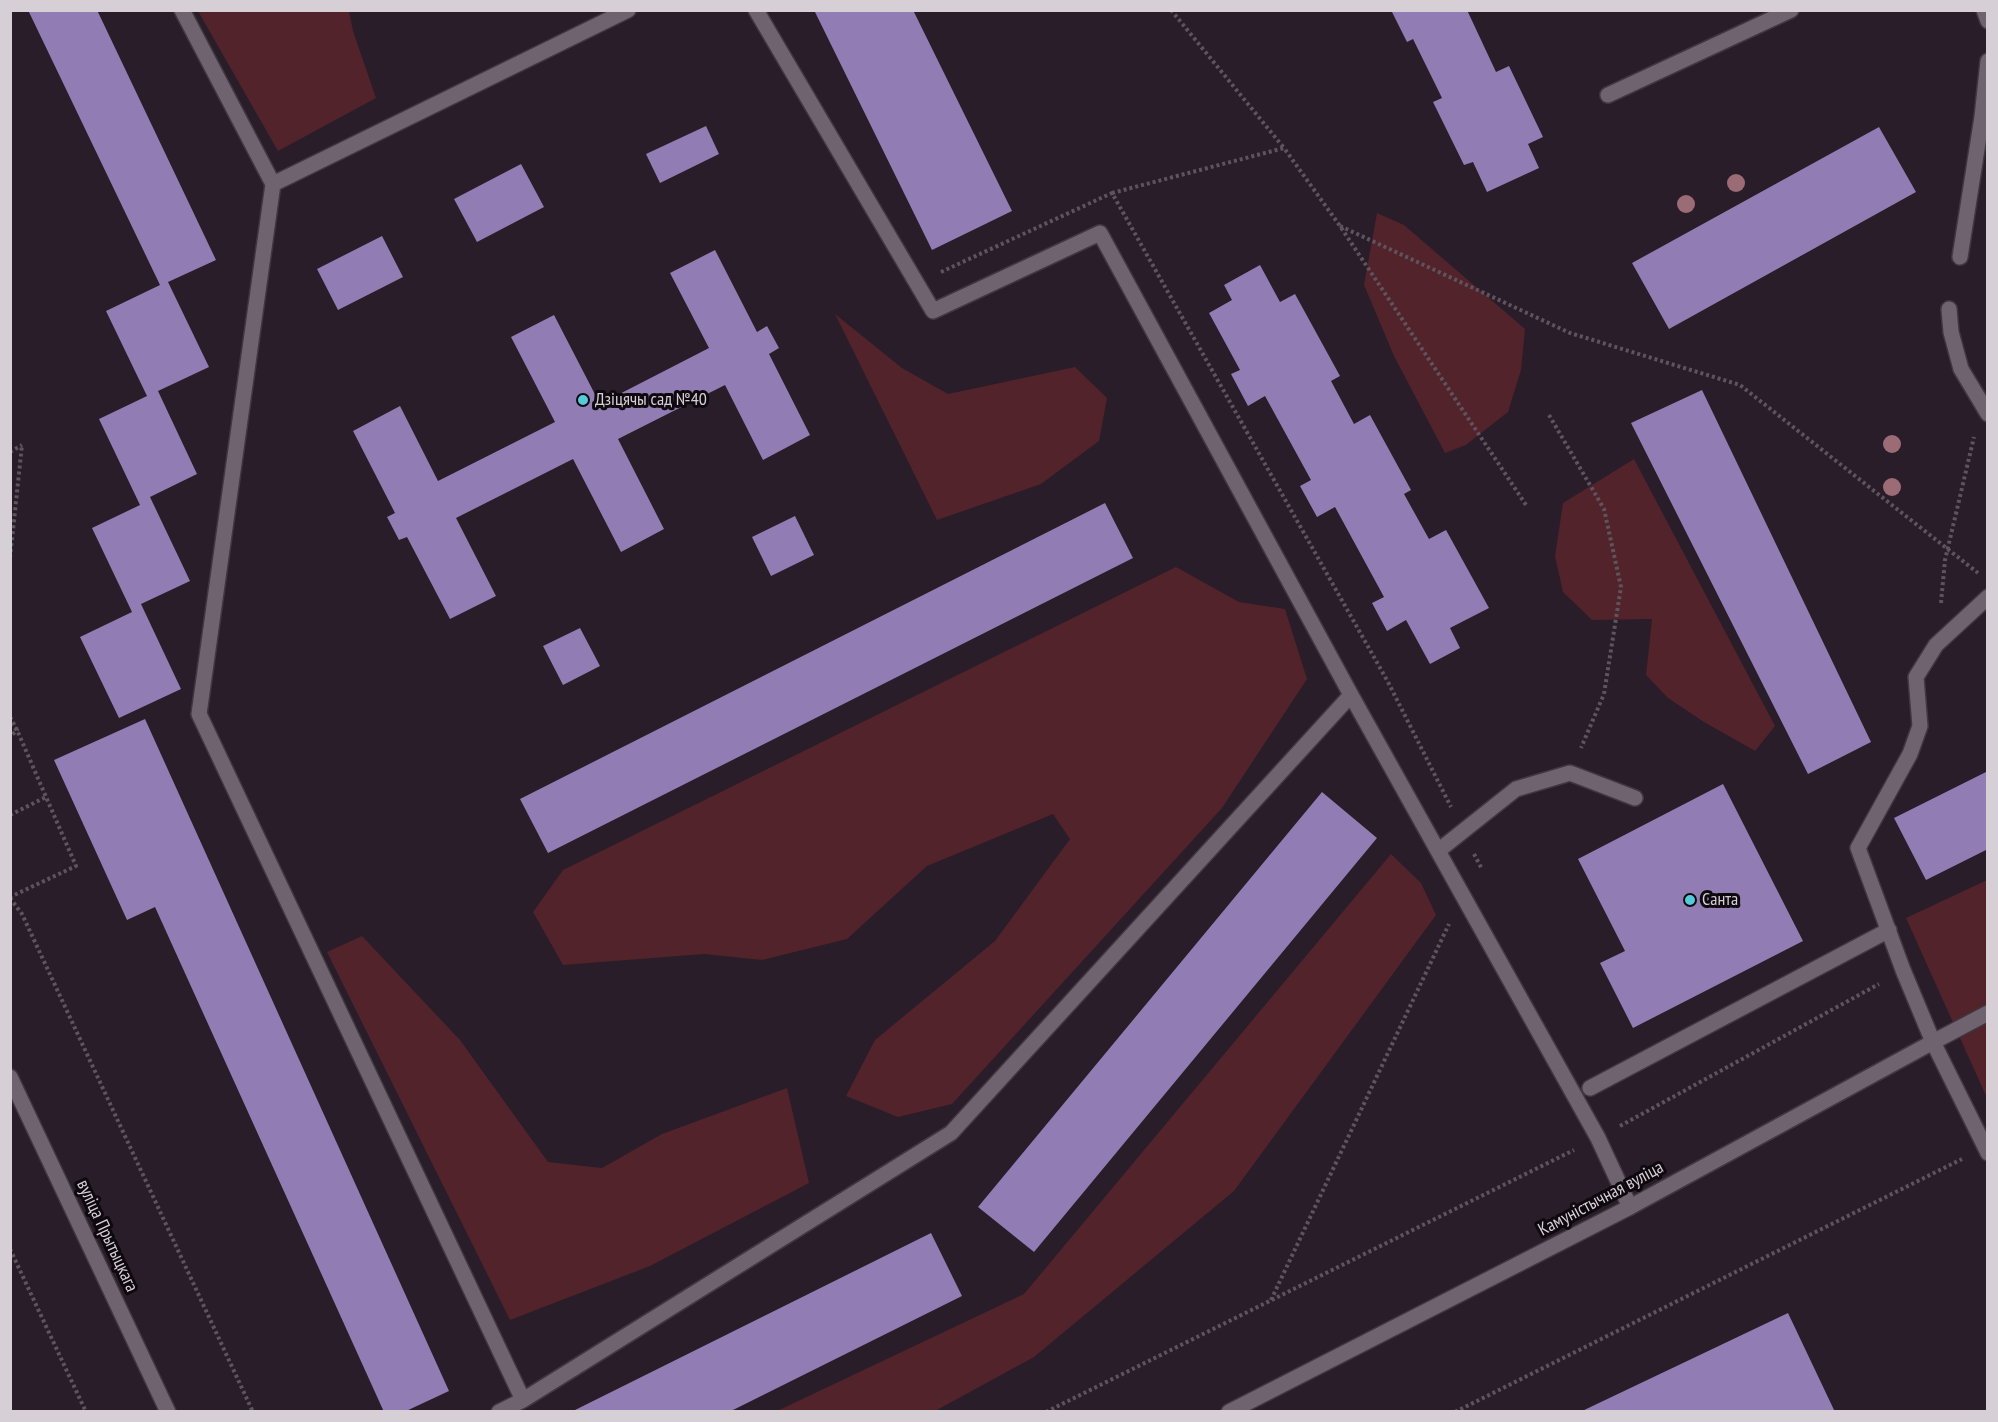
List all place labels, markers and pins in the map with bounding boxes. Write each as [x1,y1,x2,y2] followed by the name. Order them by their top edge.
[595,389,707,411] place label: Дзіцячы сад №40
[576,393,590,407] marker: Дзіцячы сад №40
[1702,889,1738,911] place label: Санта
[1683,893,1697,907] marker: Санта

